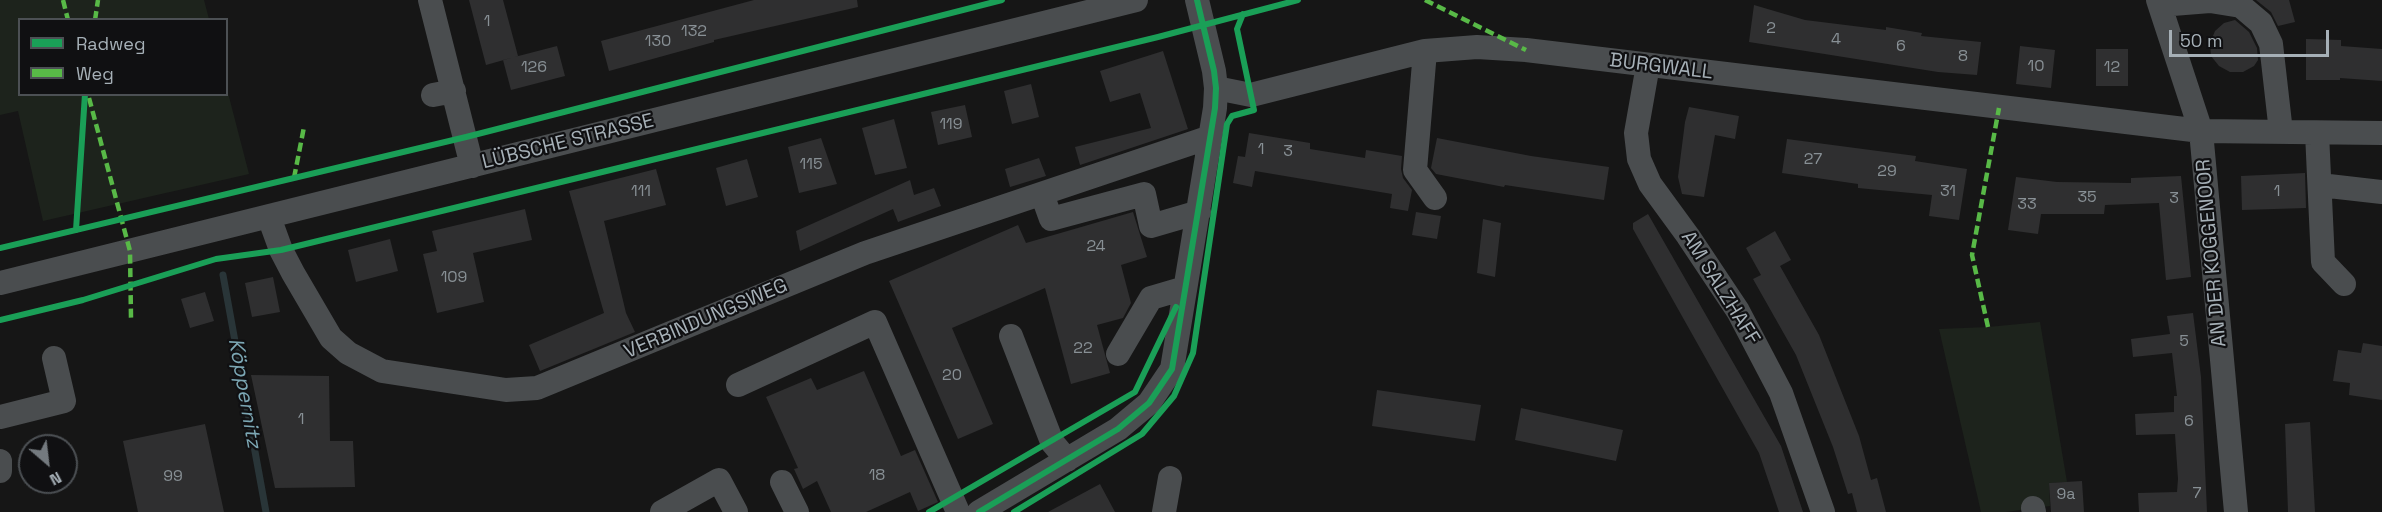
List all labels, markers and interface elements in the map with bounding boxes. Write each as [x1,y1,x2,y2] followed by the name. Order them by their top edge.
[484,12,490,32] house number: 1
[18,18,228,96] legend
[2172,18,2332,56] scale bar
[1766,19,1776,39] house number: 2
[681,22,707,42] house number: 132
[2180,29,2222,52] text: 50 m
[1831,30,1841,50] house number: 4
[76,32,146,55] text: Radweg
[645,32,671,52] house number: 130
[1896,37,1906,57] house number: 6
[1958,47,1968,67] house number: 8
[1608,49,1714,85] street label: BURGWALL
[2028,57,2044,77] house number: 10
[521,58,547,78] house number: 126
[2104,58,2120,78] house number: 12
[76,62,114,85] text: Weg
[480,109,656,175] street label: LÜBSCHE STRASSE
[939,115,963,135] house number: 119
[1258,140,1264,160] house number: 1
[1283,142,1293,162] house number: 3
[1804,150,1822,170] house number: 27
[800,155,822,175] house number: 115
[2192,158,2232,348] street label: AN DER KOGGENOOR
[1877,162,1897,182] house number: 29
[631,182,651,202] house number: 111
[1940,182,1956,202] house number: 31
[2274,182,2280,202] house number: 1
[2077,188,2097,208] house number: 35
[2169,189,2179,209] house number: 3
[2017,195,2037,215] house number: 33
[1675,227,1765,349] street label: AM SALZHAFF
[1086,237,1106,257] house number: 24
[441,268,467,288] house number: 109
[621,274,791,364] street label: VERBINDUNGSWEG
[2179,332,2189,352] house number: 5
[222,336,266,450] water label: Köppernitz
[1073,339,1093,359] house number: 22
[942,366,962,386] house number: 20
[298,410,304,430] house number: 1
[2184,412,2194,432] house number: 6
[18,434,78,494] north arrow
[869,466,885,486] house number: 18
[46,467,65,490] text: N
[163,467,183,487] house number: 99
[2192,484,2202,504] house number: 7
[2057,485,2075,505] house number: 9a

